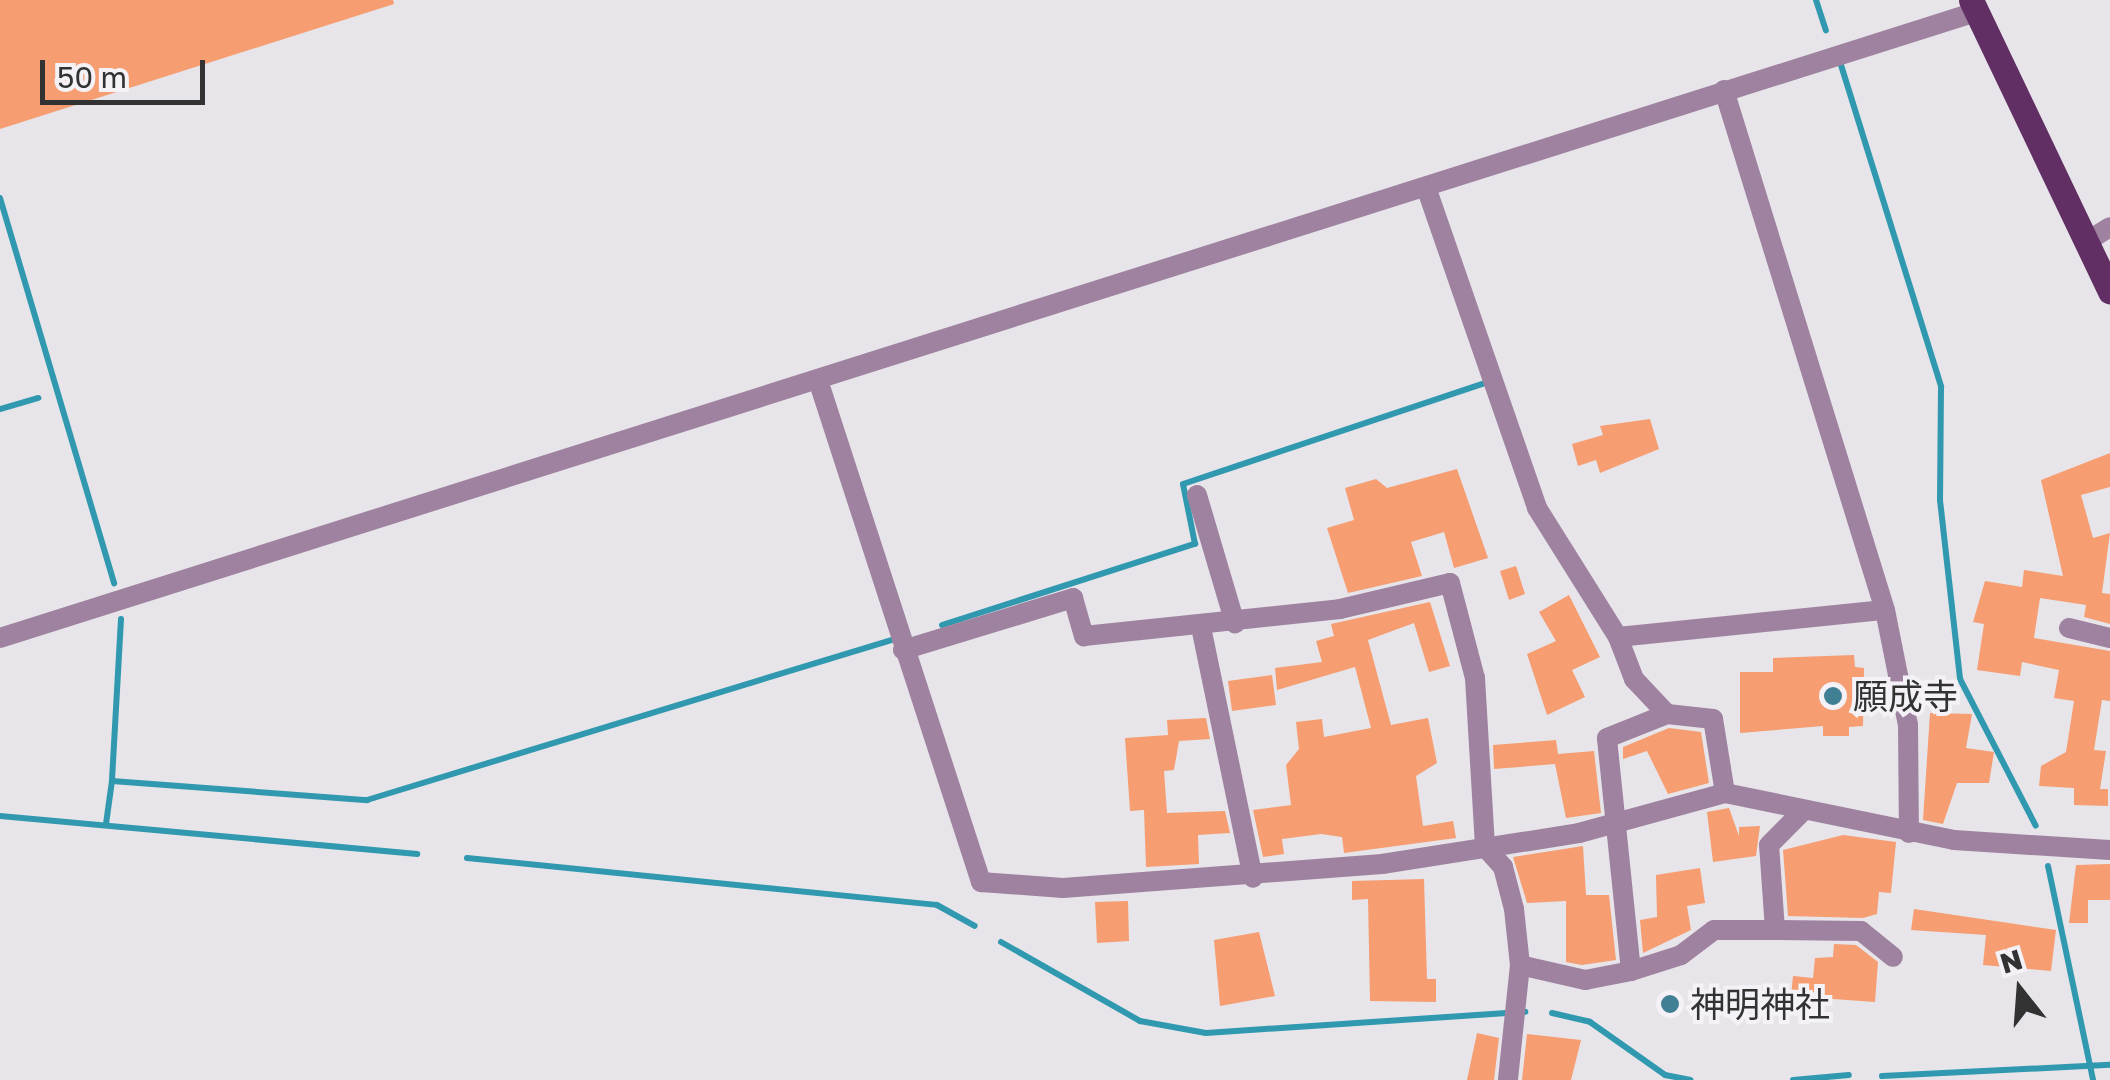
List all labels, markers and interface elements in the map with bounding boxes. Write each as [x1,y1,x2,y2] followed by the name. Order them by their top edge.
[45,40,210,102] scale bar
[57,59,127,95] text: 50 m
[1853,675,1958,717] place label: 願成寺
[1822,685,1844,707] marker: 願成寺
[1970,940,2070,1040] north arrow
[1996,942,2026,980] text: N
[1690,983,1830,1025] place label: 神明神社
[1659,993,1681,1015] marker: 神明神社

